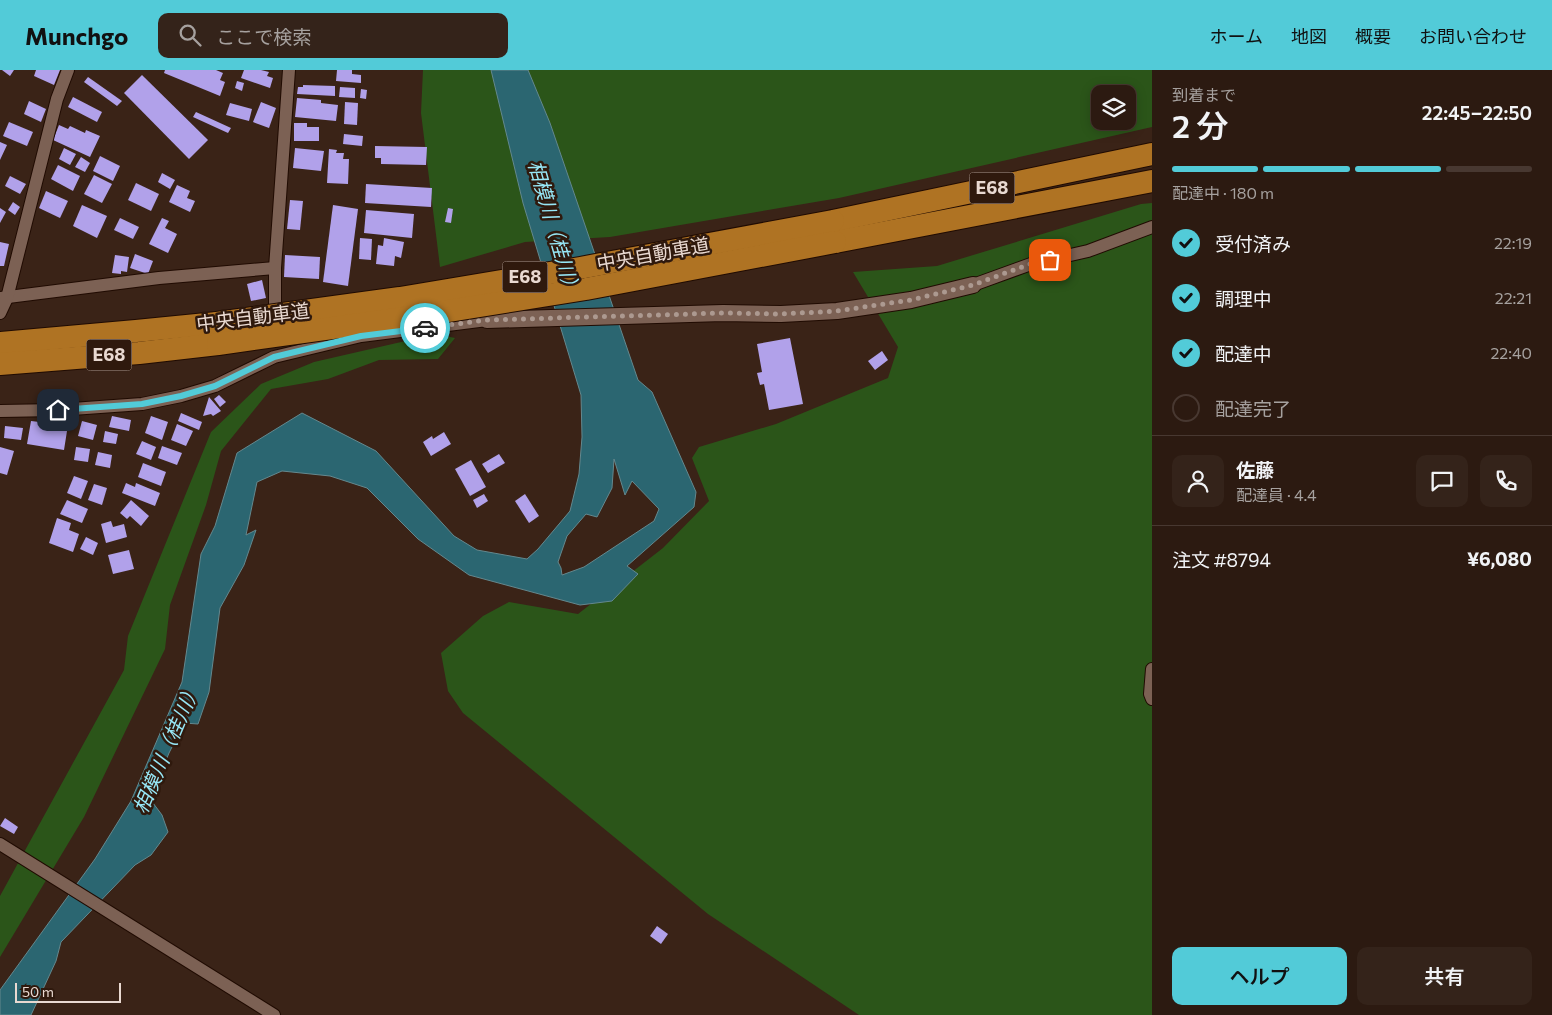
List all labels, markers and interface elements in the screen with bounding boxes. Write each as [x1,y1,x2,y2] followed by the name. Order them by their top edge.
[158,13,508,58] search box
[25,21,128,50] text: Munchgo
[176,21,204,49] icon: search
[216,25,311,48] text: ここで検索
[1210,25,1263,47] text: ホーム
[1291,25,1327,47] text: 地図
[1355,25,1391,47] text: 概要
[1419,25,1527,47] text: お問い合わせ
[1091,85,1136,130] map controls
[1091,85,1136,130] button: layers
[1172,85,1236,104] text: 到着まで
[1422,101,1532,124] text: 22:45–22:50
[1172,105,1228,145] text: 2 分
[524,157,586,298] water label: 相模川（桂川）
[970,172,1014,204] road number: E68
[1172,183,1274,202] text: 配達中 · 180 m
[1172,229,1200,257] icon: check
[595,232,711,275] street label: 中央自動車道
[1215,232,1291,255] text: 受付済み
[1494,233,1532,252] text: 22:19
[1029,239,1071,281] pin
[1036,246,1064,274] icon: bag
[502,262,548,292] road number: E68
[1172,284,1200,312] icon: check
[1215,287,1272,310] text: 調理中
[1495,288,1532,307] text: 22:21
[195,298,311,335] street label: 中央自動車道
[400,303,450,353] courier
[411,314,439,342] icon: car
[1172,339,1200,367] icon: check
[86,340,132,370] road number: E68
[1215,342,1272,365] text: 配達中
[1490,343,1532,362] text: 22:40
[37,389,79,431] pin
[44,396,72,424] icon: home
[1215,397,1291,420] text: 配達完了
[1172,455,1224,507] button: person
[1416,455,1468,507] button: chat
[1480,455,1532,507] button: phone
[1236,458,1274,481] text: 佐藤
[1236,485,1317,504] text: 配達員 · 4.4
[1467,547,1532,570] text: ¥6,080
[1172,548,1271,571] text: 注文 #8794
[128,678,204,817] water label: 相模川（桂川）
[1172,947,1347,1005] button: ヘルプ
[1357,947,1532,1005] button: 共有
[15,980,121,1003] scale bar
[22,983,54,1000] text: 50 m

